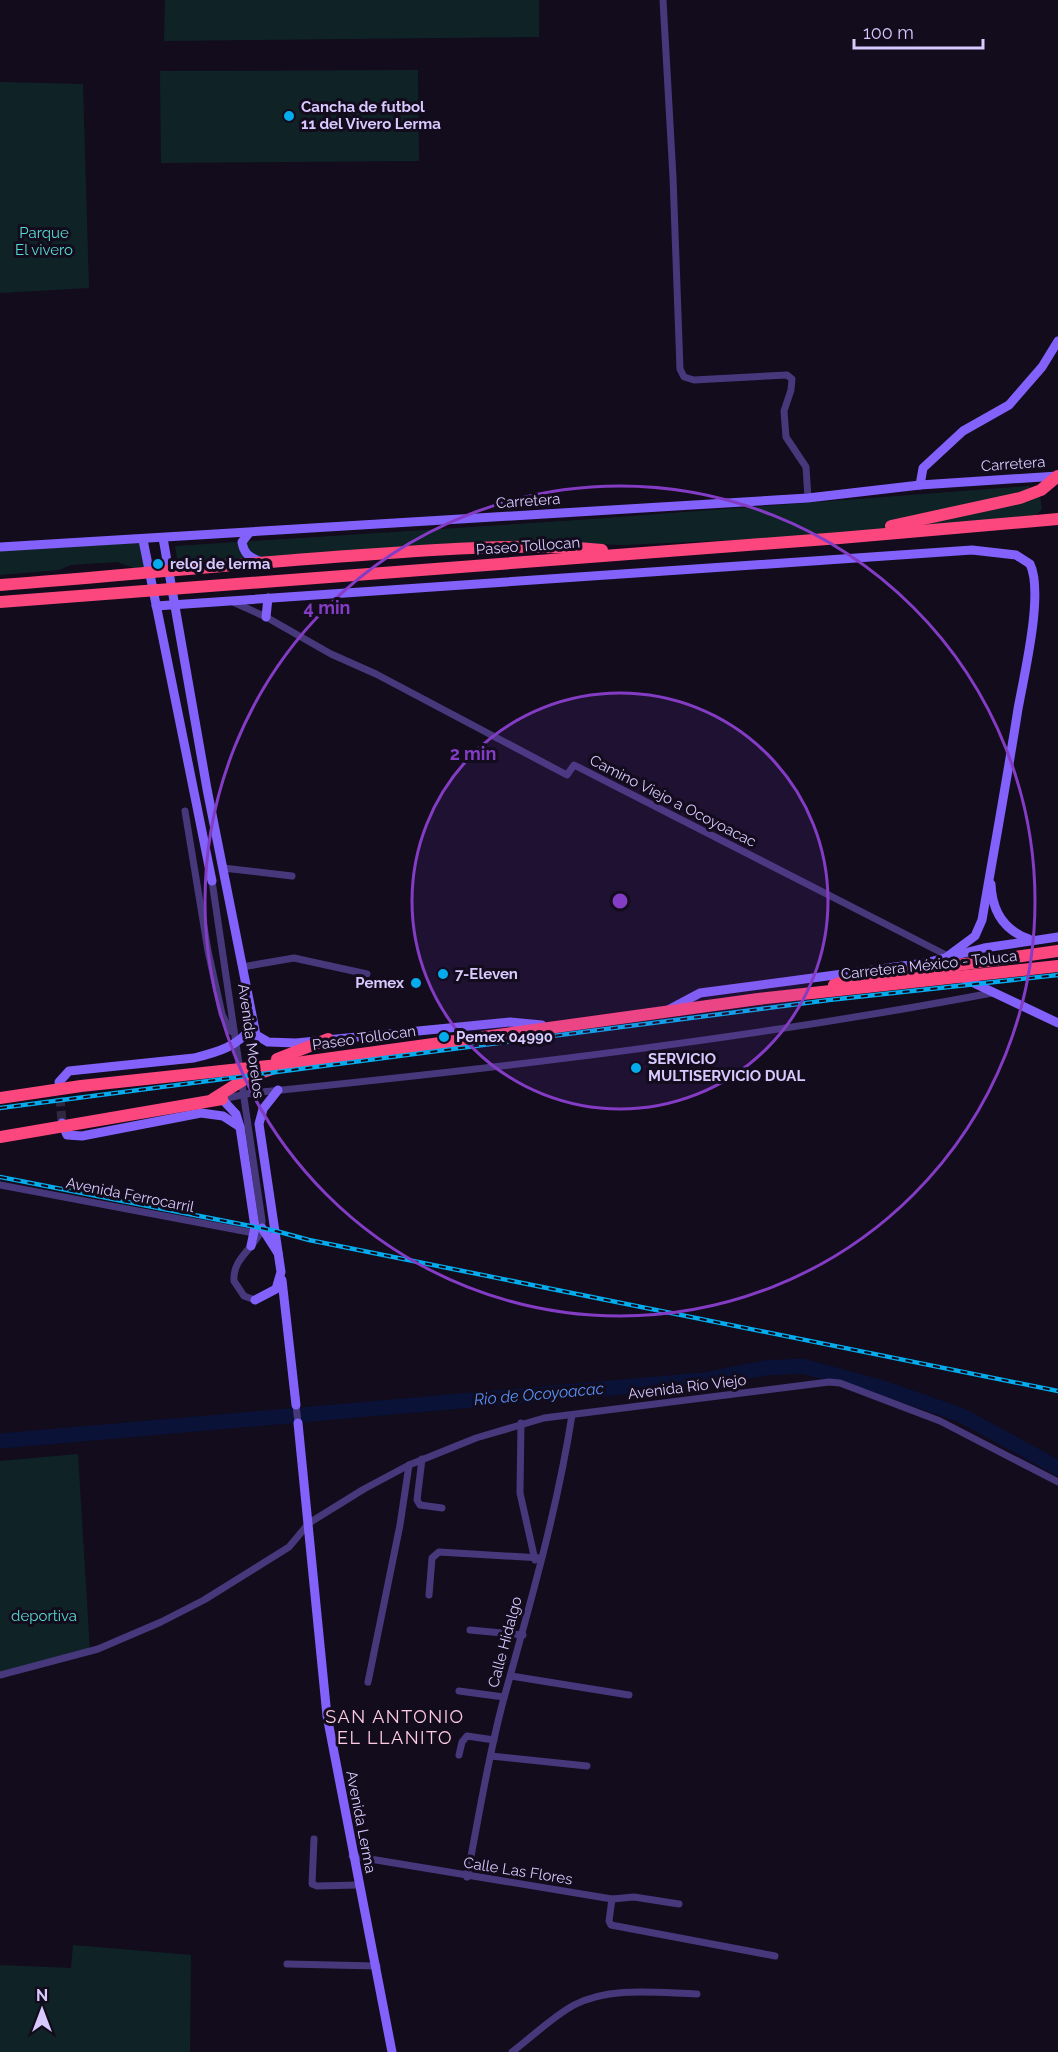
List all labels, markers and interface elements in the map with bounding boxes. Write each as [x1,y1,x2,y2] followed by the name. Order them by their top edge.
[854,12,983,50] scale bar
[863,22,914,43] text: 100 m
[301,98,441,133] place label: Cancha de futbol 11 del Vivero Lerma
[282,109,296,123] marker: Cancha de futbol 11 del Vivero Lerma
[15,224,73,259] park label: Parque El vivero
[980,453,1046,475] street label: Carretera
[495,490,561,512] street label: Carretera
[475,533,581,559] street label: Paseo Tollocan
[170,555,271,573] place label: reloj de lerma
[151,557,165,571] marker: reloj de lerma
[304,597,350,618] text: 4 min
[450,743,496,764] text: 2 min
[587,751,759,851] street label: Camino Viejo a Ocoyoacac
[610,891,630,911] centre of rings
[840,947,1018,983] street label: Carretera México - Toluca
[455,965,518,983] place label: 7-Eleven
[436,967,450,981] marker: 7-Eleven
[355,974,404,992] place label: Pemex
[409,976,423,990] marker: Pemex
[234,983,268,1099] street label: Avenida Morelos
[311,1022,417,1054] street label: Paseo Tollocan
[456,1028,553,1046] place label: Pemex 04990
[437,1030,451,1044] marker: Pemex 04990
[648,1050,805,1085] place label: SERVICIO MULTISERVICIO DUAL
[629,1061,643,1075] marker: SERVICIO MULTISERVICIO DUAL
[64,1174,197,1216] street label: Avenida Ferrocarril
[627,1371,747,1403] street label: Avenida Río Viejo
[473,1379,605,1409] water label: Rio de Ocoyoacac
[484,1595,526,1689] street label: Calle Hidalgo
[11,1607,77,1625] park label: deportiva
[325,1706,465,1748] district label: SAN ANTONIO EL LLANITO
[342,1769,380,1875] street label: Avenida Lerma
[462,1853,574,1889] street label: Calle Las Flores
[12,1980,72,2040] north arrow
[36,1986,48,2005] text: N

